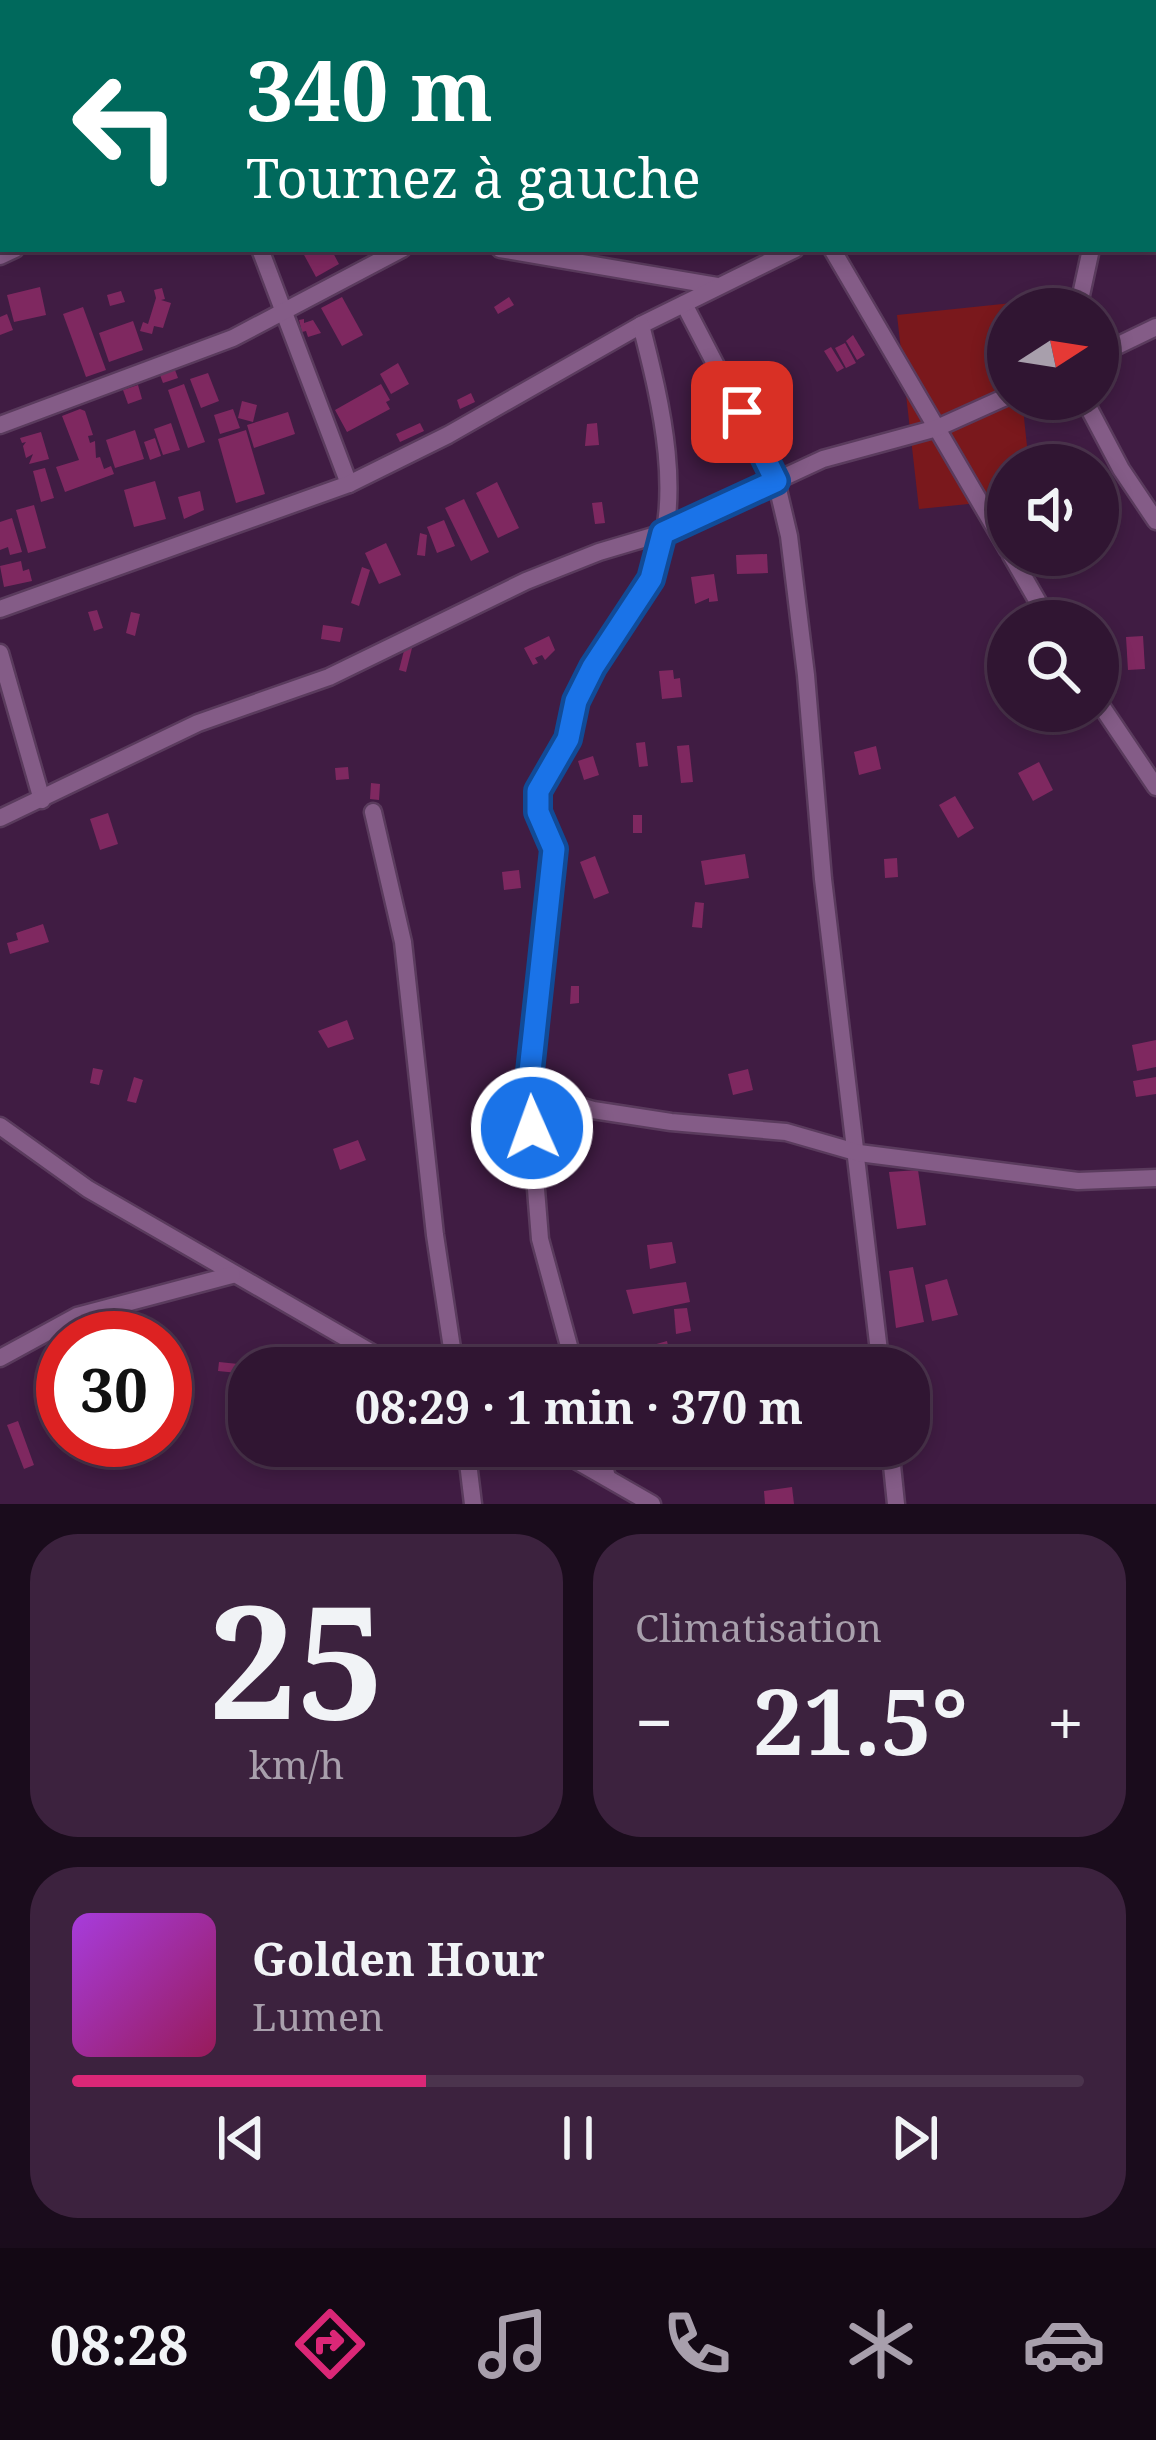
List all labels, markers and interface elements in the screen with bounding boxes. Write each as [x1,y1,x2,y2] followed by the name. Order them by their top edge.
[246,31,493,146] text: 340 m
[48,48,204,204] icon: left
[246,140,701,214] text: Tournez à gauche
[987,288,1119,420] north arrow
[987,288,1119,732] map controls
[691,361,793,463] pin
[709,379,775,445] icon: arrive
[987,444,1119,576] button: sound
[987,600,1119,732] button: search
[469,1065,595,1191] position arrow
[36,1311,192,1467] speed limit sign: 30
[355,1376,803,1437] text: 08:29 · 1 min · 370 m
[208,1552,385,1765] text: 25
[635,1600,882,1653] text: Climatisation
[753,1659,968,1781] text: 21.5°
[635,1676,673,1766] text: −
[1047,1676,1084,1766] text: +
[249,1737,344,1790] text: km/h
[252,1928,545,1989] text: Golden Hour
[252,1989,384,2042] text: Lumen
[208,2105,274,2171] icon: previous
[545,2105,611,2171] icon: pause
[882,2105,948,2171] icon: next
[288,2302,372,2386] icon: directions
[471,2302,555,2386] icon: music
[655,2302,739,2386] icon: phone
[839,2302,923,2386] icon: climate
[1022,2302,1106,2386] icon: car
[50,2307,188,2381] text: 08:28

